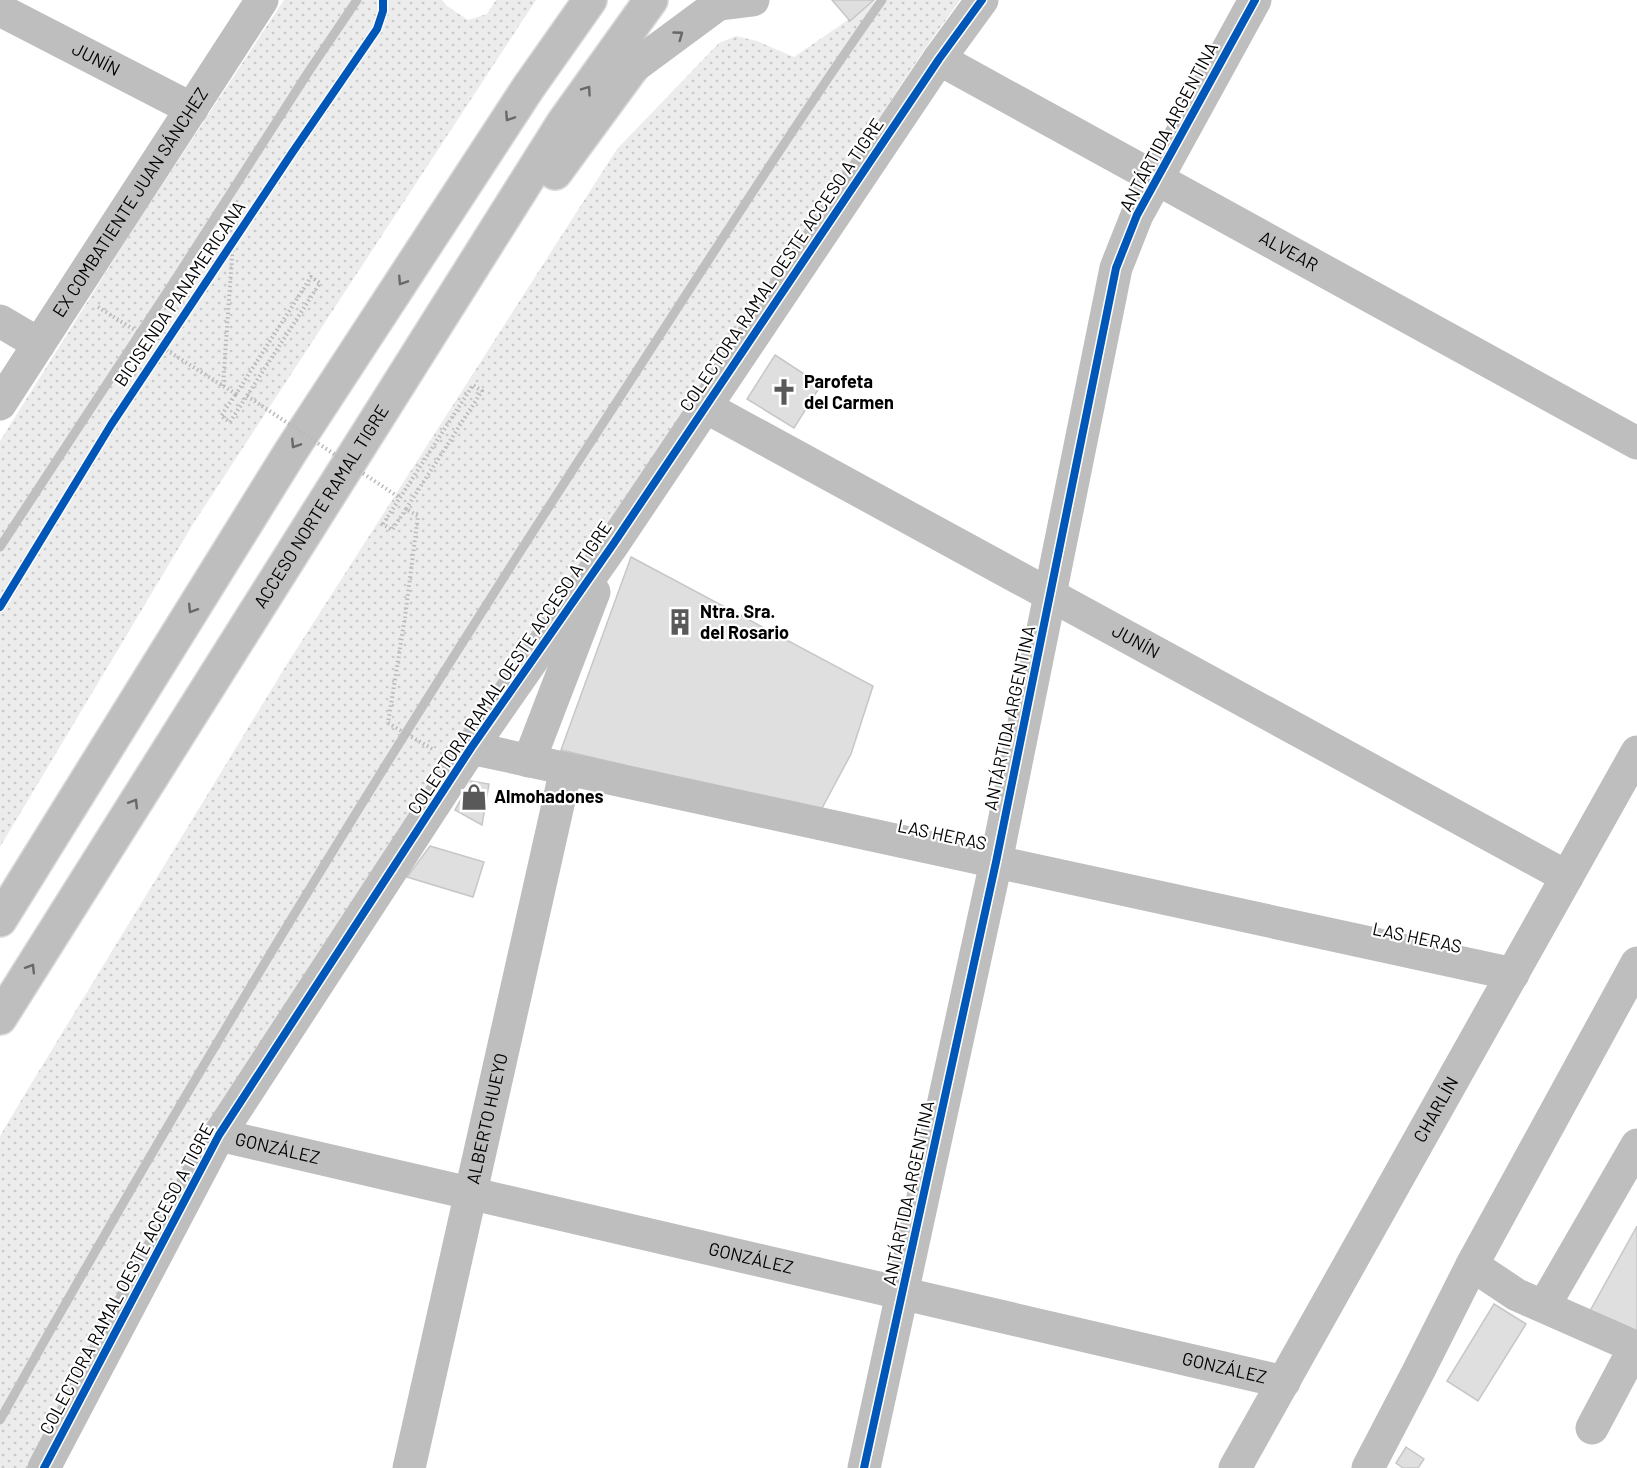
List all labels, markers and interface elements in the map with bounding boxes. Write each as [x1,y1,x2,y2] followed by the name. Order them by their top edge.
[672,31,683,42] one-way arrow
[69,37,124,80] street label: JUNÍN
[1114,38,1222,215] street label: ANTÁRTIDA ARGENTINA
[47,83,212,321] street label: EX COMBATIENTE JUAN SÁNCHEZ
[580,86,591,97] one-way arrow
[505,111,516,122] one-way arrow
[674,114,888,415] street label: COLECTORA RAMAL OESTE ACCESO A TIGRE
[109,197,249,390] street label: BICISENDA PANAMERICANA
[1256,225,1322,275] street label: ALVEAR
[398,274,409,285] one-way arrow
[804,370,894,413] place label: Parofeta del Carmen
[769,377,799,407] church icon: Parofeta del Carmen
[249,400,393,612] street label: ACCESO NORTE RAMAL TIGRE
[291,438,303,448] one-way arrow
[402,517,616,818] street label: COLECTORA RAMAL OESTE ACCESO A TIGRE
[700,600,789,643] place label: Ntra. Sra. del Rosario
[188,603,200,613] one-way arrow
[665,607,695,637] building icon: Ntra. Sra. del Rosario
[1109,619,1164,663] street label: JUNÍN
[979,623,1039,812] street label: ANTÁRTIDA ARGENTINA
[459,782,489,812] shop icon: Almohadones
[494,785,604,807] place label: Almohadones
[127,799,139,809] one-way arrow
[896,814,989,854] street label: LAS HERAS
[1371,917,1464,957] street label: LAS HERAS
[23,964,35,974] one-way arrow
[461,1051,512,1186] street label: ALBERTO HUEYO
[1408,1072,1463,1146] street label: CHARLÍN
[878,1098,938,1287] street label: ANTÁRTIDA ARGENTINA
[34,1119,218,1438] street label: COLECTORA RAMAL OESTE ACCESO A TIGRE
[233,1127,322,1168] street label: GONZÁLEZ
[707,1237,796,1278] street label: GONZÁLEZ
[1180,1347,1269,1388] street label: GONZÁLEZ

